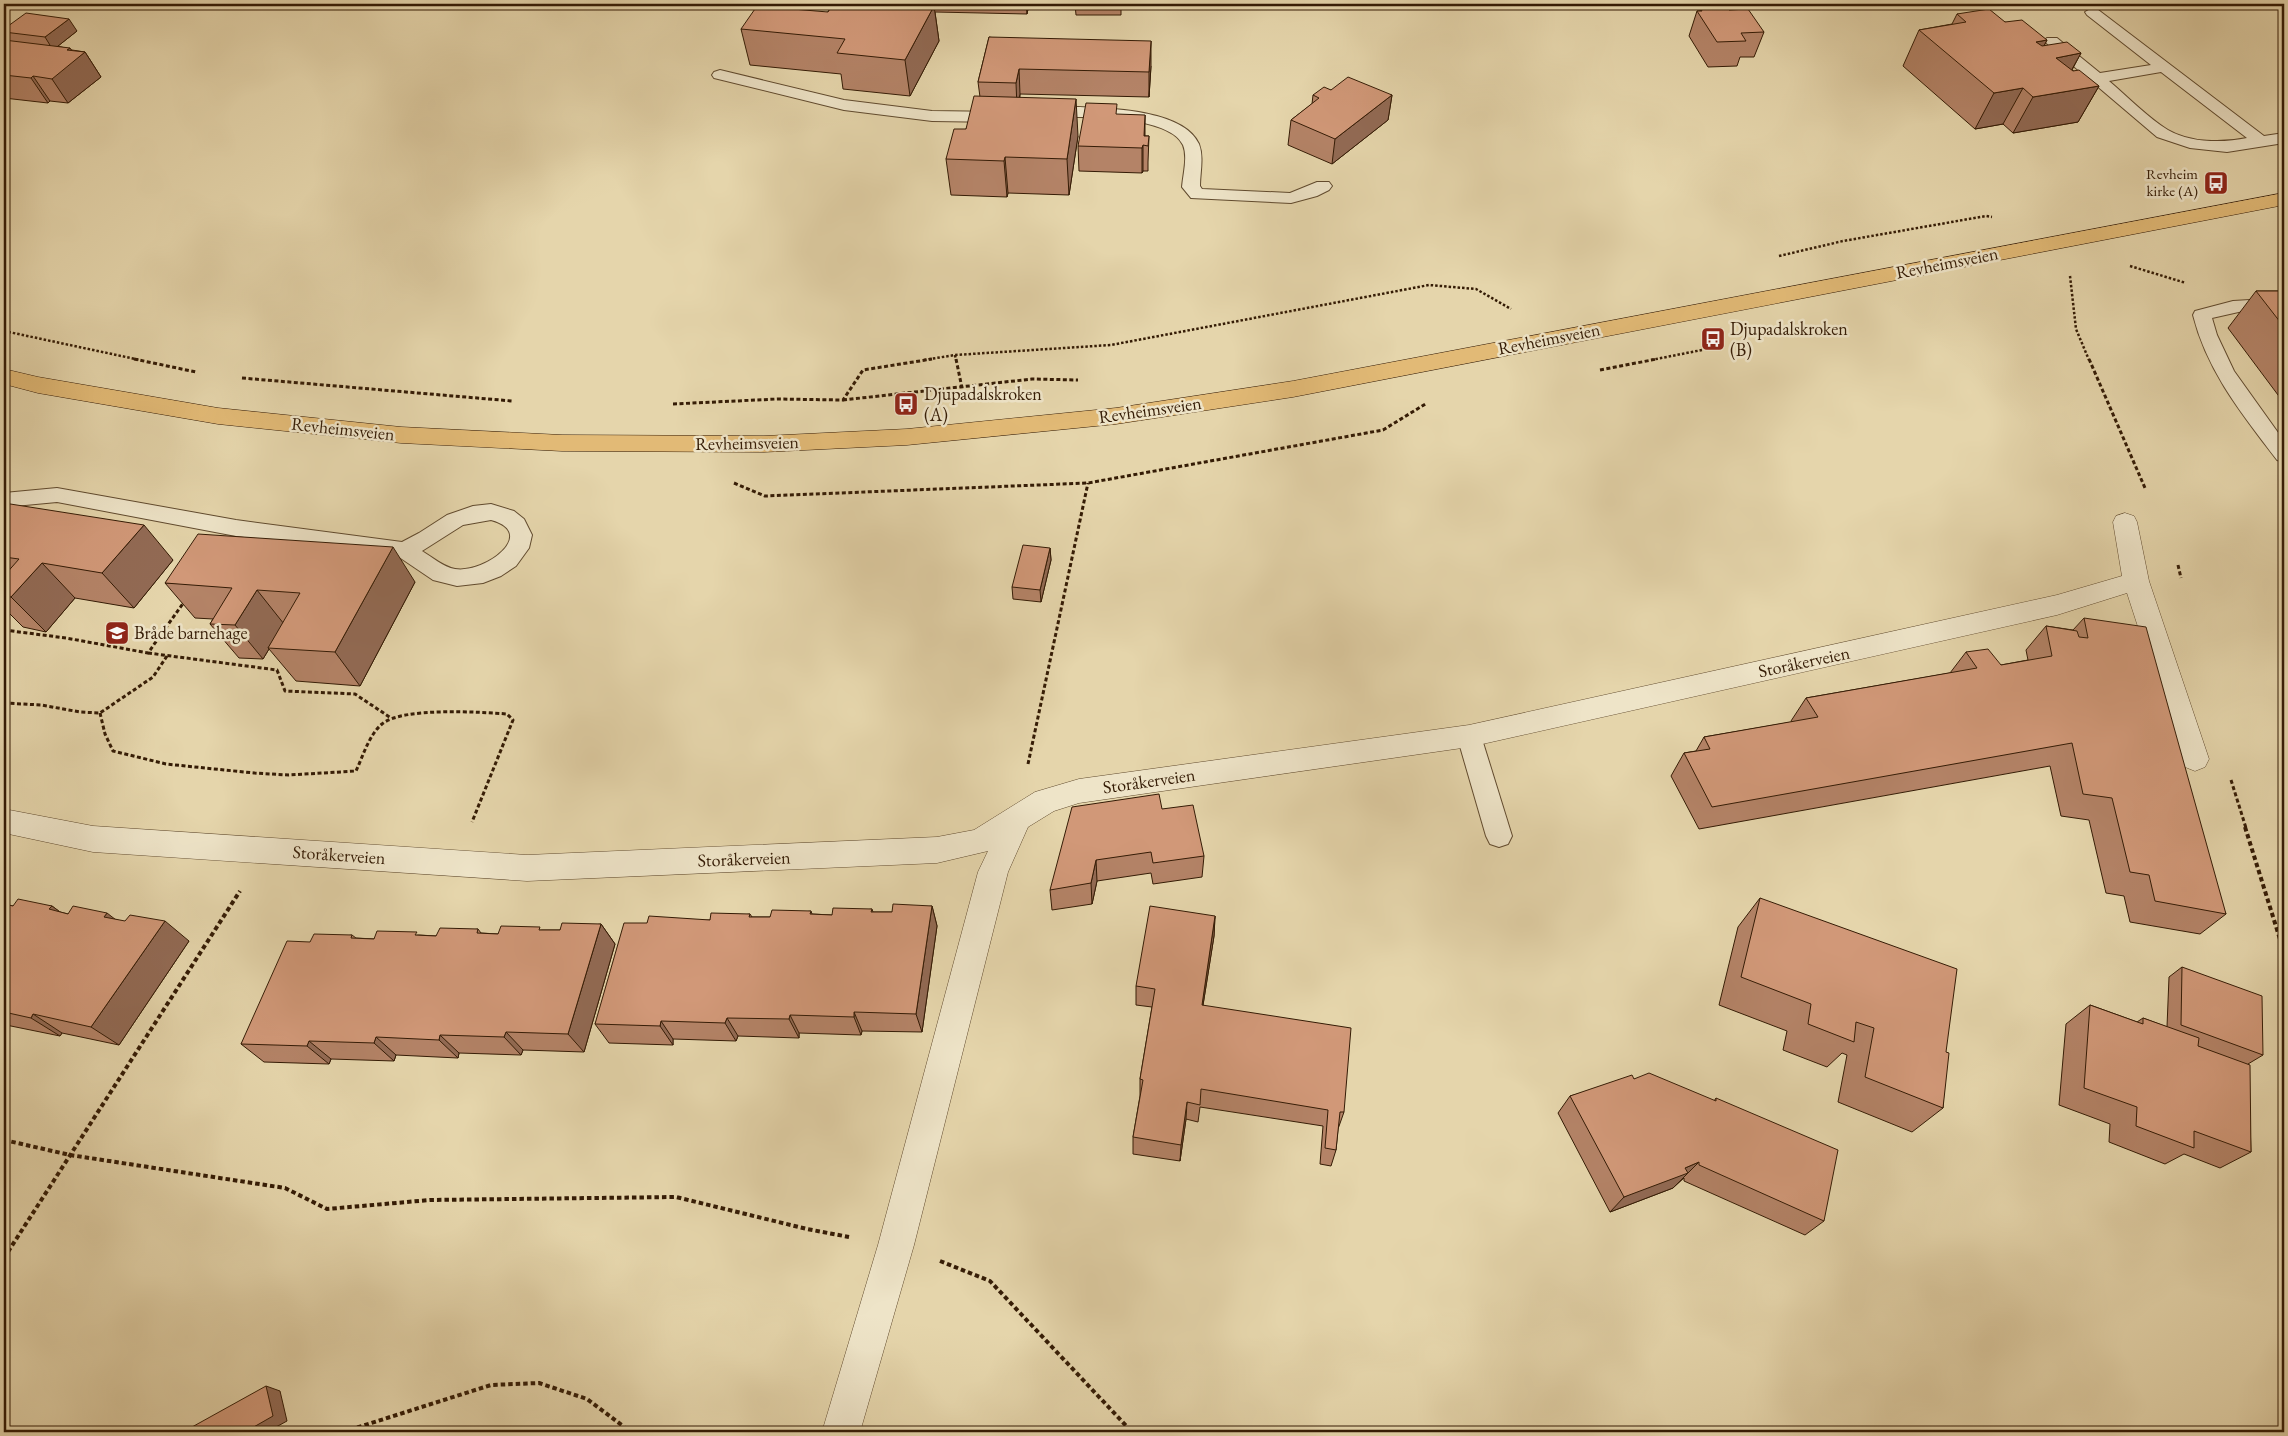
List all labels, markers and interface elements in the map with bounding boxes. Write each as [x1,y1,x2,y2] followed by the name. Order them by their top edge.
[2146,164,2198,200] place label: Revheim kirke (A)
[2203,170,2229,196] bus stop icon: Revheim kirke (A)
[1894,241,2000,284] street label: Revheimsveien
[1496,317,1602,360] street label: Revheimsveien
[1730,317,1848,361] place label: Djupadalskroken (B)
[1700,326,1726,352] bus stop icon: Djupadalskroken (B)
[924,382,1042,426] place label: Djupadalskroken (A)
[893,391,919,417] bus stop icon: Djupadalskroken (A)
[1097,391,1203,428] street label: Revheimsveien
[290,412,396,445] street label: Revheimsveien
[695,430,799,455] street label: Revheimsveien
[104,620,130,646] school or university icon: Bråde barnehage
[134,621,247,644] place label: Bråde barnehage
[1756,640,1852,682] street label: Storåkerveien
[1101,763,1197,798] street label: Storåkerveien
[292,840,387,869] street label: Storåkerveien
[697,845,791,872] street label: Storåkerveien

